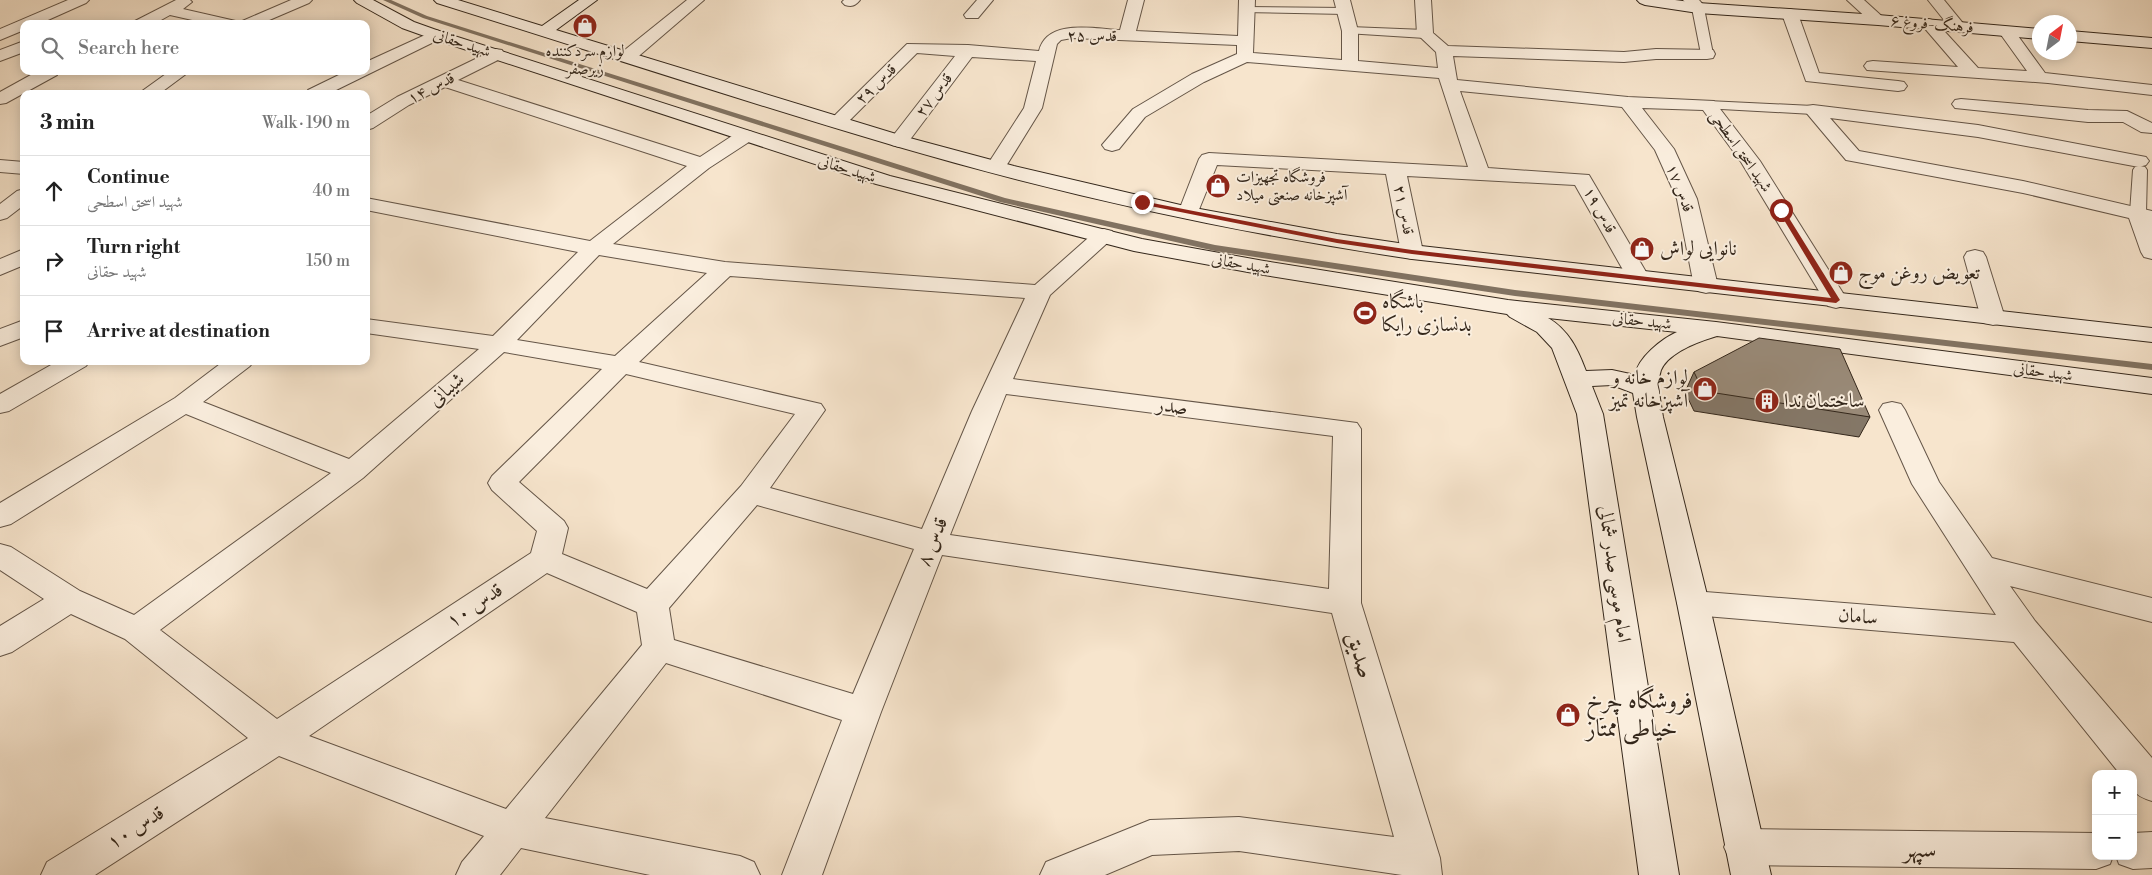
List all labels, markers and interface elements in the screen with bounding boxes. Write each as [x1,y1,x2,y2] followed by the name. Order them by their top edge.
[1889,9,1975,41] street label: فرهنگ-فروغ ۶
[572,13,598,39] shop icon: لوازم سردکننده زیرصفر
[2032,15,2077,60] north arrow
[20,20,370,75] search box
[431,24,493,62] street label: شهید حقانی
[1067,26,1117,46] street label: قدس ۲۵
[38,34,66,62] icon: search
[78,36,179,60] text: Search here
[546,41,624,79] place label: لوازم سردکننده زیرصفر
[851,59,901,109] street label: قدس ۲۹
[404,68,458,108] street label: قدس ۱۴
[911,69,957,121] street label: قدس ۲۷
[1705,106,1777,197] street label: شهید اسحق اسطحی
[40,110,95,136] text: 3 min
[262,113,350,133] text: Walk · 190 m
[816,151,878,187] street label: شهید حقانی
[1662,161,1698,215] street label: قدس ۱۷
[87,165,170,189] text: Continue
[1236,166,1349,206] place label: فروشگاه تجهیزات آشپزخانه صنعتی میلاد
[1205,173,1231,199] shop icon: فروشگاه تجهیزات آشپزخانه صنعتی میلاد
[40,177,68,205] icon: ahead
[313,181,350,201] text: 40 m
[1389,183,1419,237] street label: قدس ۲۱
[1579,183,1621,237] street label: قدس ۱۹
[1131,191,1154,214] route end
[87,192,183,212] text: شهید اسحق اسطحی
[1770,199,1793,222] route start
[87,235,180,259] text: Turn right
[1629,236,1655,262] shop icon: نانوایی لواش
[1660,237,1737,262] place label: نانوایی لواش
[40,247,68,275] icon: right
[1210,249,1272,279] street label: شهید حقانی
[306,251,350,271] text: 150 m
[1828,260,1854,286] shop icon: تعویض روغن موج
[1858,261,1980,290] place label: تعویض روغن موج
[87,262,147,282] text: شهید حقانی
[1382,288,1472,338] place label: باشگاه بدنسازی رایکا
[1352,300,1378,326] sports icon: باشگاه بدنسازی رایکا
[1611,308,1673,334] street label: شهید حقانی
[40,317,68,345] icon: arrive
[87,319,270,343] text: Arrive at destination
[2012,358,2074,386] street label: شهید حقانی
[1607,366,1691,414] place label: لوازم خانه و آشپزخانه تمیز
[424,367,470,413] street label: شیبانی
[1692,376,1718,402] shop icon: لوازم خانه و آشپزخانه تمیز
[1754,388,1780,414] building icon: ساختمان ندا
[1784,389,1865,414] place label: ساختمان ندا
[1153,392,1189,421] street label: صدر
[1588,504,1636,645] street label: امام موسی صدر شمالی
[912,514,954,570] street label: قدس ۸
[442,578,508,634] street label: قدس ۱۰
[1837,603,1879,631] street label: سامان
[1339,628,1381,682] street label: صدیق
[1584,685,1692,745] place label: فروشگاه چرخ خیاطی ممتاز
[1555,702,1581,728] shop icon: فروشگاه چرخ خیاطی ممتاز
[2092,770,2137,860] map controls
[2092,770,2137,815] button: +
[103,801,169,855] street label: قدس ۱۰
[2092,815,2137,860] button: −
[1900,835,1937,865] street label: سپهر

